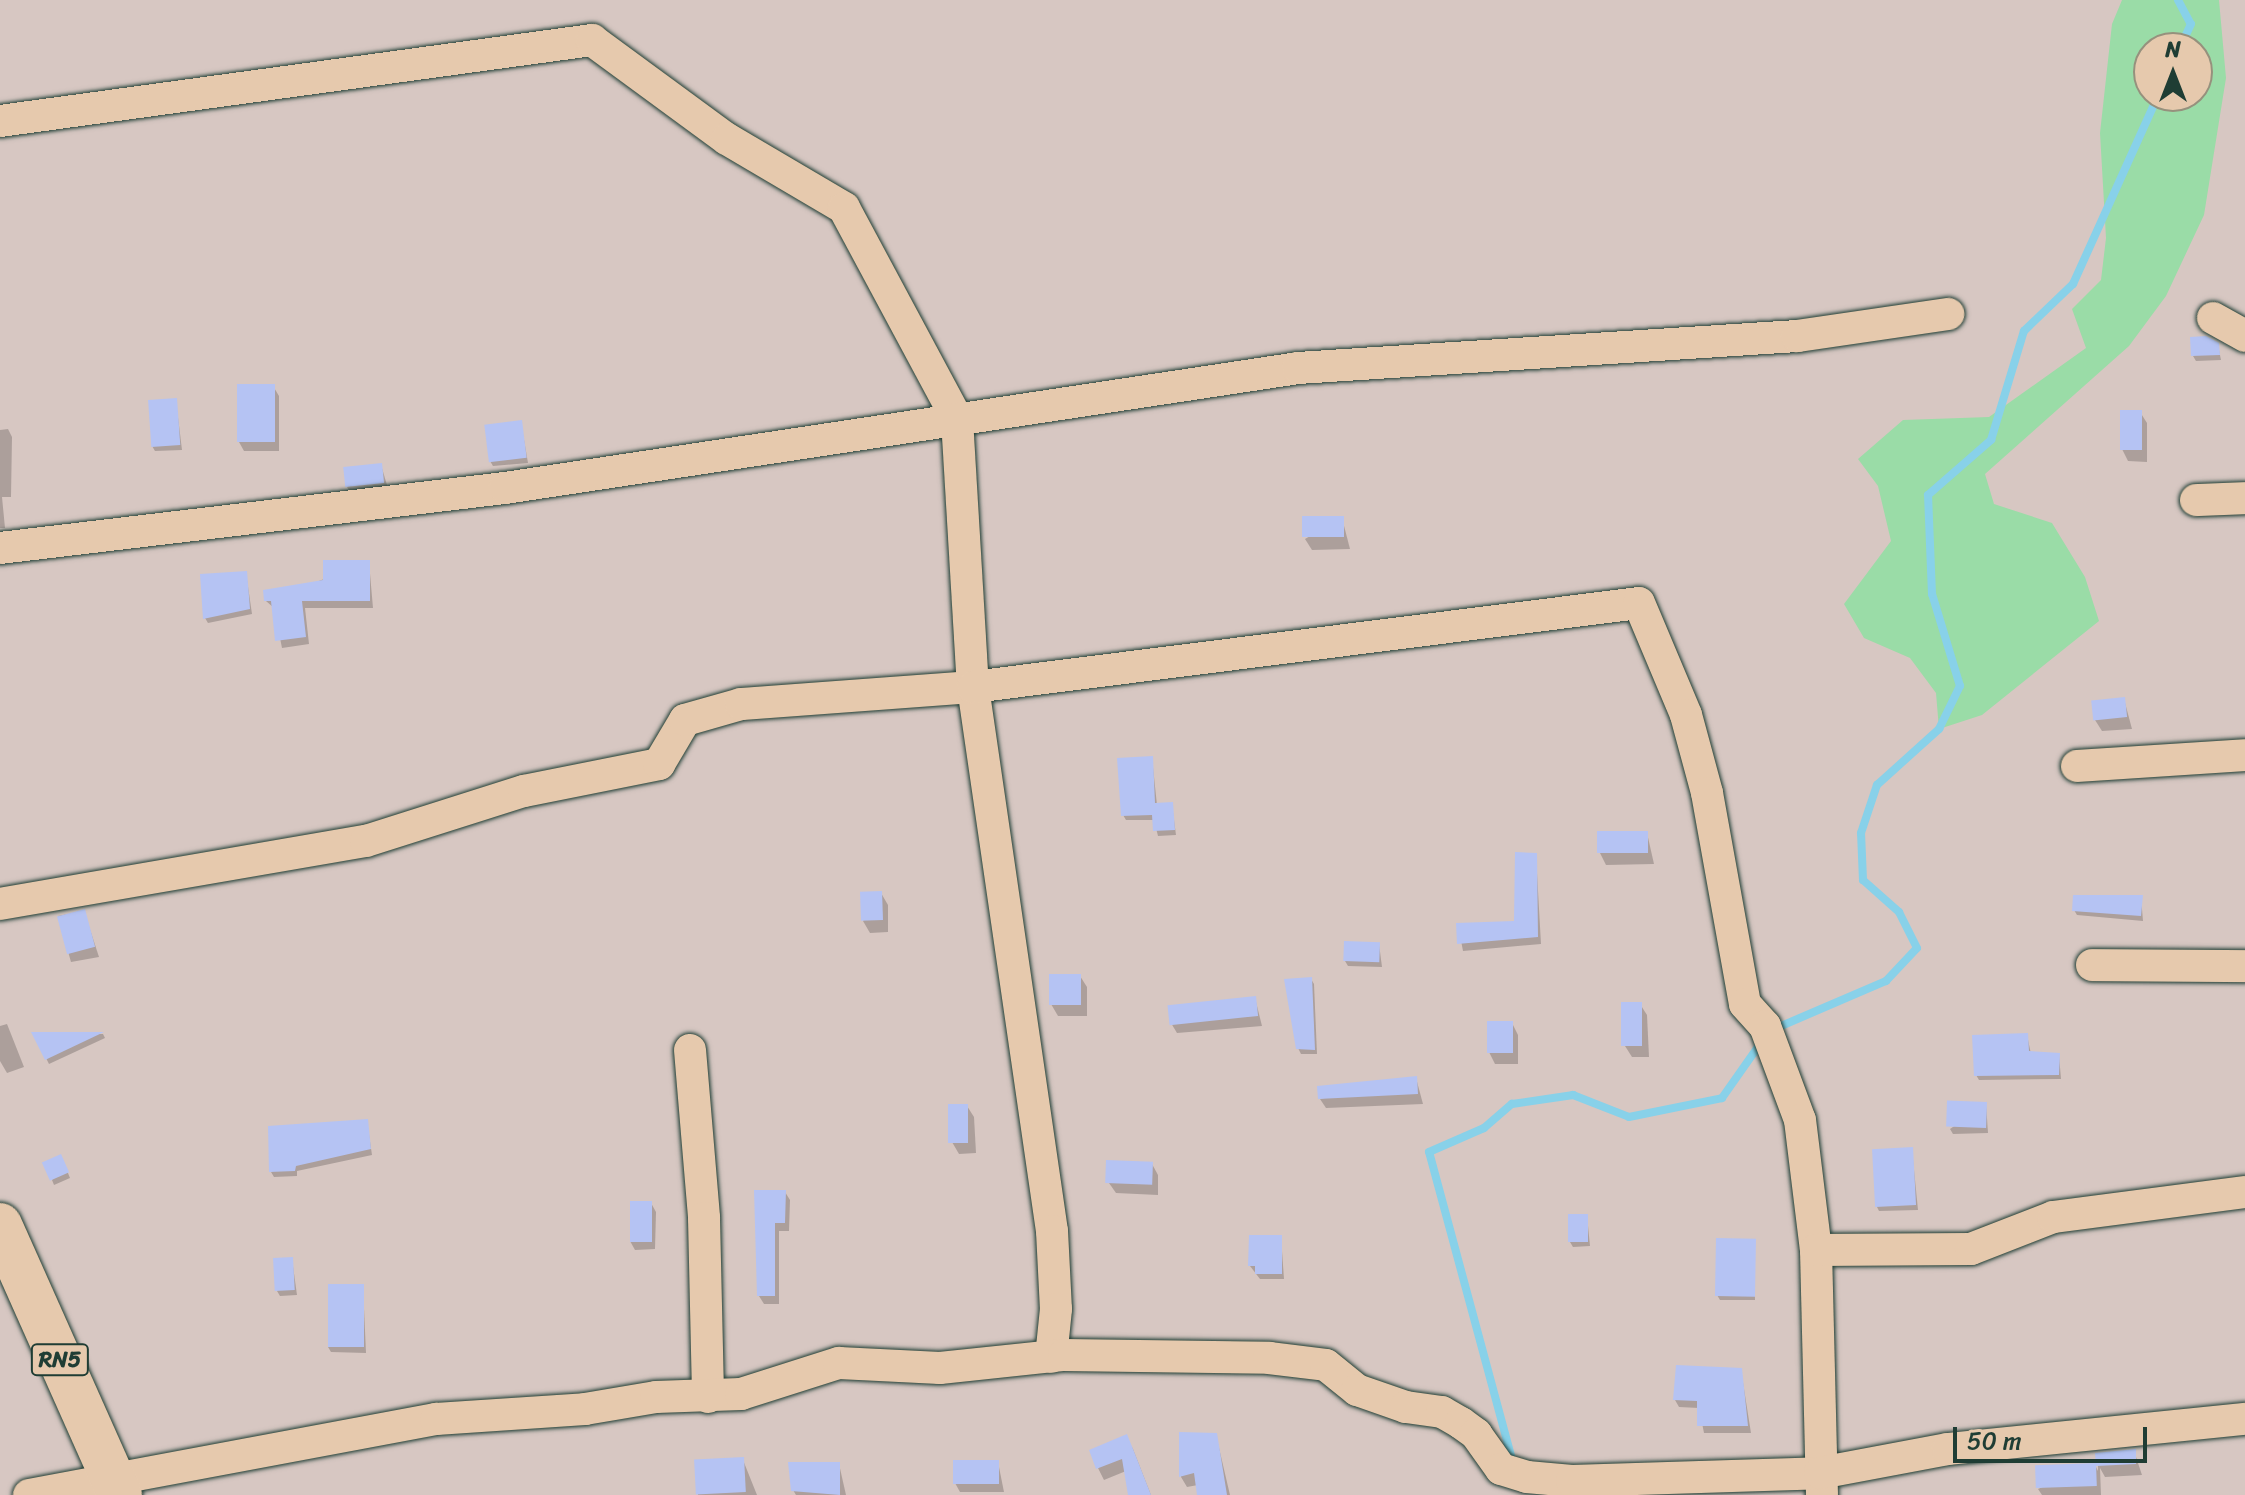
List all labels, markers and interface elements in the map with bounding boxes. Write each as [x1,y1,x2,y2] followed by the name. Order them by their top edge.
[2165,30,2181,69] text: N
[2133,32,2213,112] north arrow
[30,1342,90,1378] road number: RN5
[1957,1411,2151,1461] scale bar
[1967,1420,2022,1462] text: 50 m

